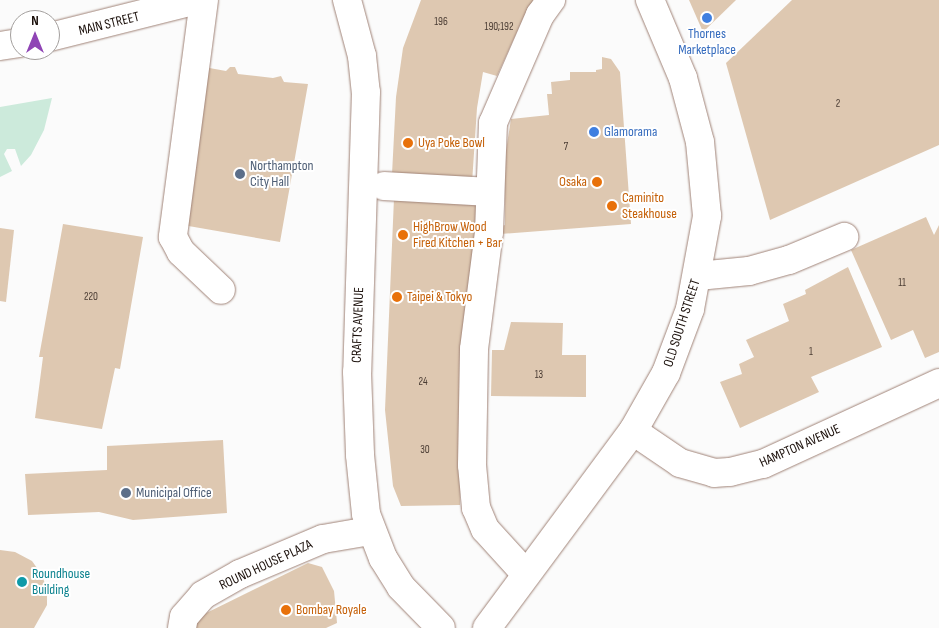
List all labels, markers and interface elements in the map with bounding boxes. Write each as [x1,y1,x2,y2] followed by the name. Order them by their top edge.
[77,8,141,40] street label: MAIN STREET
[10,10,60,60] north arrow
[31,12,39,29] text: N
[701,12,713,24] marker: Thornes Marketplace
[434,15,448,29] house number: 196
[485,20,513,34] house number: 190;192
[678,26,736,58] place label: Thornes Marketplace
[836,97,840,111] house number: 2
[604,124,657,140] place label: Glamorama
[588,126,600,138] marker: Glamorama
[418,135,485,151] place label: Uya Poke Bowl
[402,137,414,149] marker: Uya Poke Bowl
[564,140,568,154] house number: 7
[250,158,314,190] place label: Northampton City Hall
[234,168,246,180] marker: Northampton City Hall
[559,174,587,190] place label: Osaka
[591,176,603,188] marker: Osaka
[622,190,677,222] place label: Caminito Steakhouse
[606,200,618,212] marker: Caminito Steakhouse
[413,219,502,252] place label: HighBrow Wood Fired Kitchen + Bar
[397,229,409,241] marker: HighBrow Wood Fired Kitchen + Bar
[898,276,906,290] house number: 11
[660,277,704,369] street label: OLD SOUTH STREET
[348,287,368,363] street label: CRAFTS AVENUE
[407,289,472,305] place label: Taipei & Tokyo
[84,290,98,304] house number: 220
[391,291,403,303] marker: Taipei & Tokyo
[809,345,813,359] house number: 1
[535,368,543,382] house number: 13
[418,375,428,389] house number: 24
[757,421,843,471] street label: HAMPTON AVENUE
[420,443,430,457] house number: 30
[136,485,212,501] place label: Municipal Office
[120,487,132,499] marker: Municipal Office
[217,536,315,594] street label: ROUND HOUSE PLAZA
[32,566,90,598] place label: Roundhouse Building
[16,576,28,588] marker: Roundhouse Building
[296,602,367,618] place label: Bombay Royale
[280,604,292,616] marker: Bombay Royale

